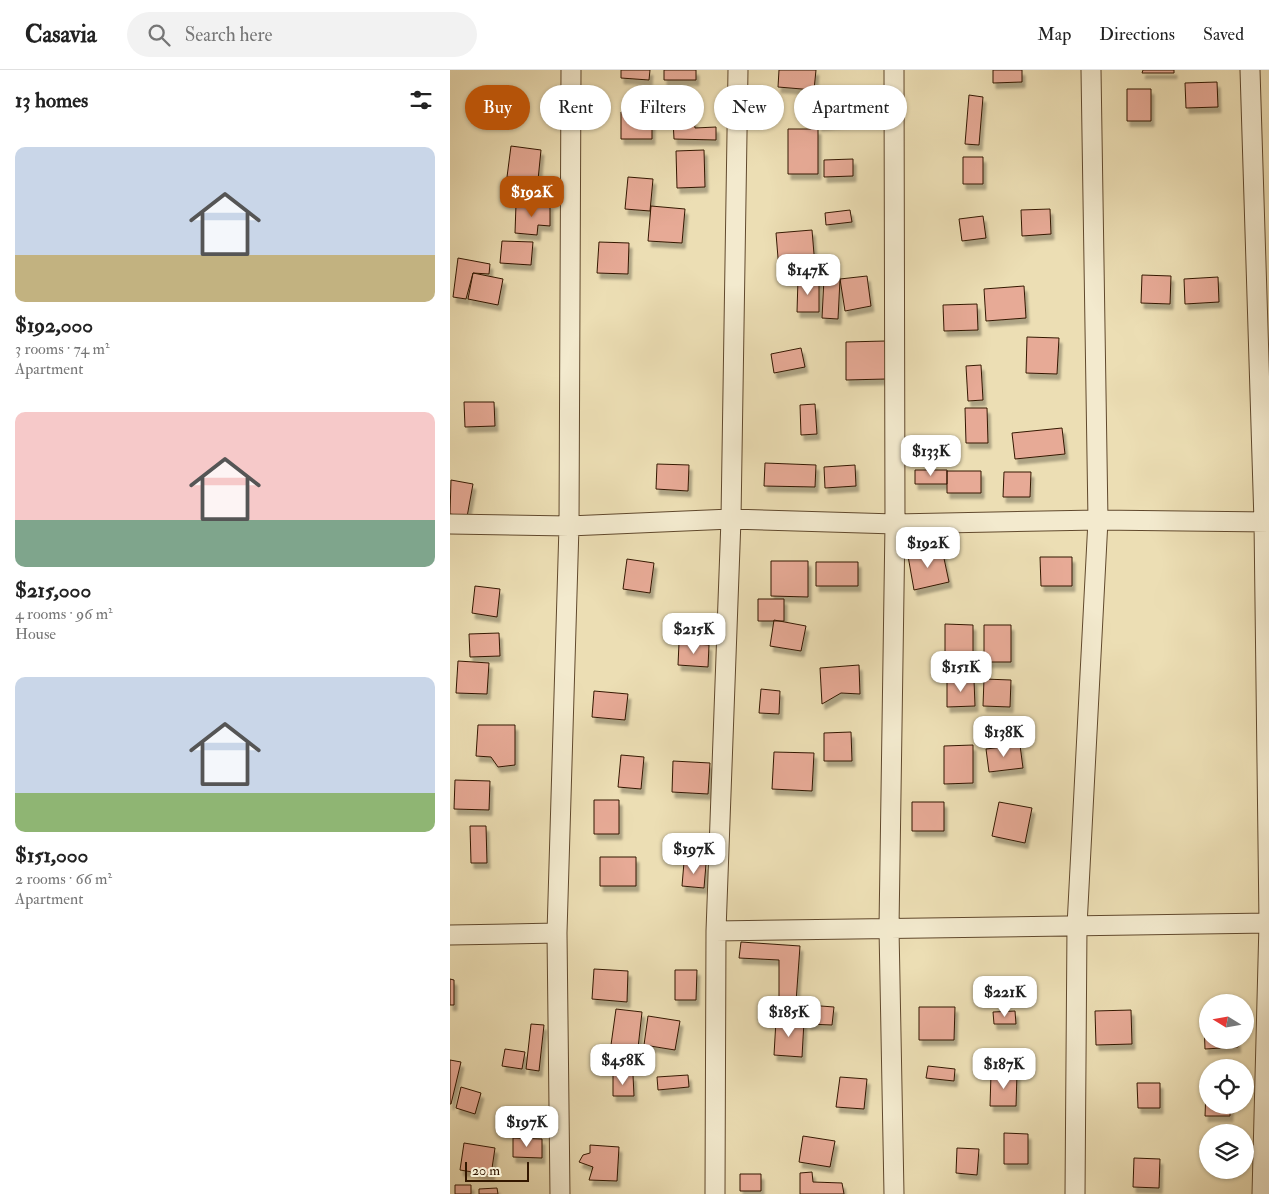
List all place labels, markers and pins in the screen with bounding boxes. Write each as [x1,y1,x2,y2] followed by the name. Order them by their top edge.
[497,176,567,218] pin: $192K
[773,254,843,296] pin: $147K
[896,434,966,477] pin: $133K
[893,526,963,569] pin: $192K
[659,612,729,655] pin: $215K
[926,650,996,693] pin: $151K
[969,716,1039,758] pin: $138K
[659,832,729,875] pin: $197K
[970,976,1040,1018] pin: $221K
[754,996,824,1038] pin: $185K
[588,1044,658,1086] pin: $458K
[969,1048,1039,1090] pin: $187K
[492,1106,562,1148] pin: $197K

